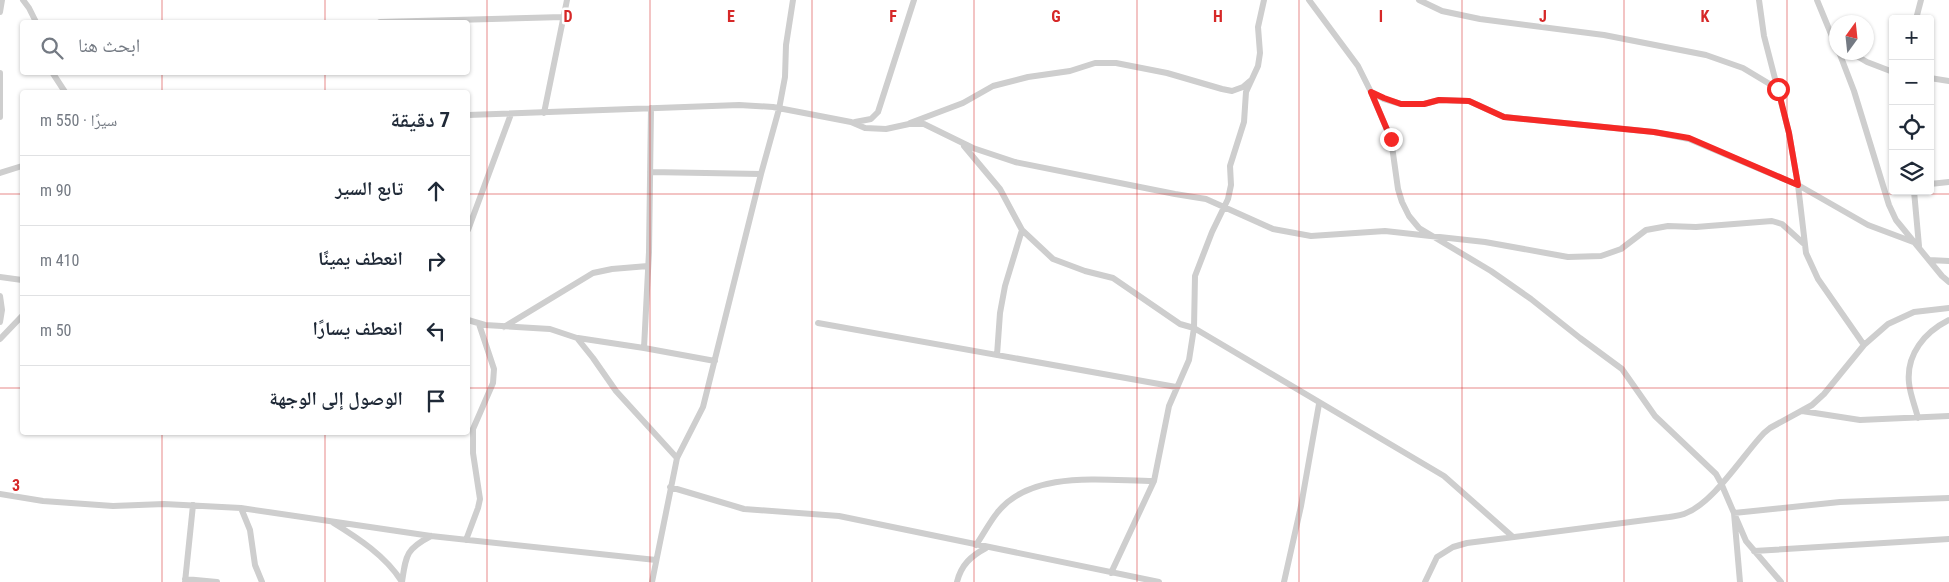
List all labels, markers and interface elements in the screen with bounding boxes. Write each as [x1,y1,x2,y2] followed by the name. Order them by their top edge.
[563,7,573,26] text: D
[727,7,735,26] text: E
[889,7,897,26] text: F
[1051,7,1061,26] text: G
[1213,7,1223,26] text: H
[1379,7,1383,26] text: I
[1539,7,1547,26] text: J
[1701,7,1710,26] text: K
[1829,15,1874,60] north arrow
[1889,15,1934,195] map controls
[1889,15,1934,60] button: +
[20,20,470,75] search box
[38,34,66,62] icon: search
[78,34,140,57] text: ابحث هنا
[1889,60,1934,105] button: −
[1767,78,1790,101] route start
[1889,105,1934,150] button: locate
[390,108,450,132] text: 7 دقيقة
[40,111,117,130] text: سيرًا · 550 m
[1380,128,1403,151] route end
[1889,150,1934,195] button: layers
[335,177,403,200] text: تابع السير
[422,177,450,205] icon: ahead
[40,181,72,200] text: 90 m
[318,247,403,270] text: انعطف يمينًا
[422,247,450,275] icon: right
[40,251,79,270] text: 410 m
[312,317,403,340] text: انعطف يسارًا
[422,317,450,345] icon: left
[40,321,72,340] text: 50 m
[269,387,403,410] text: الوصول إلى الوجهة
[422,387,450,415] icon: arrive
[12,476,20,495] text: 3

